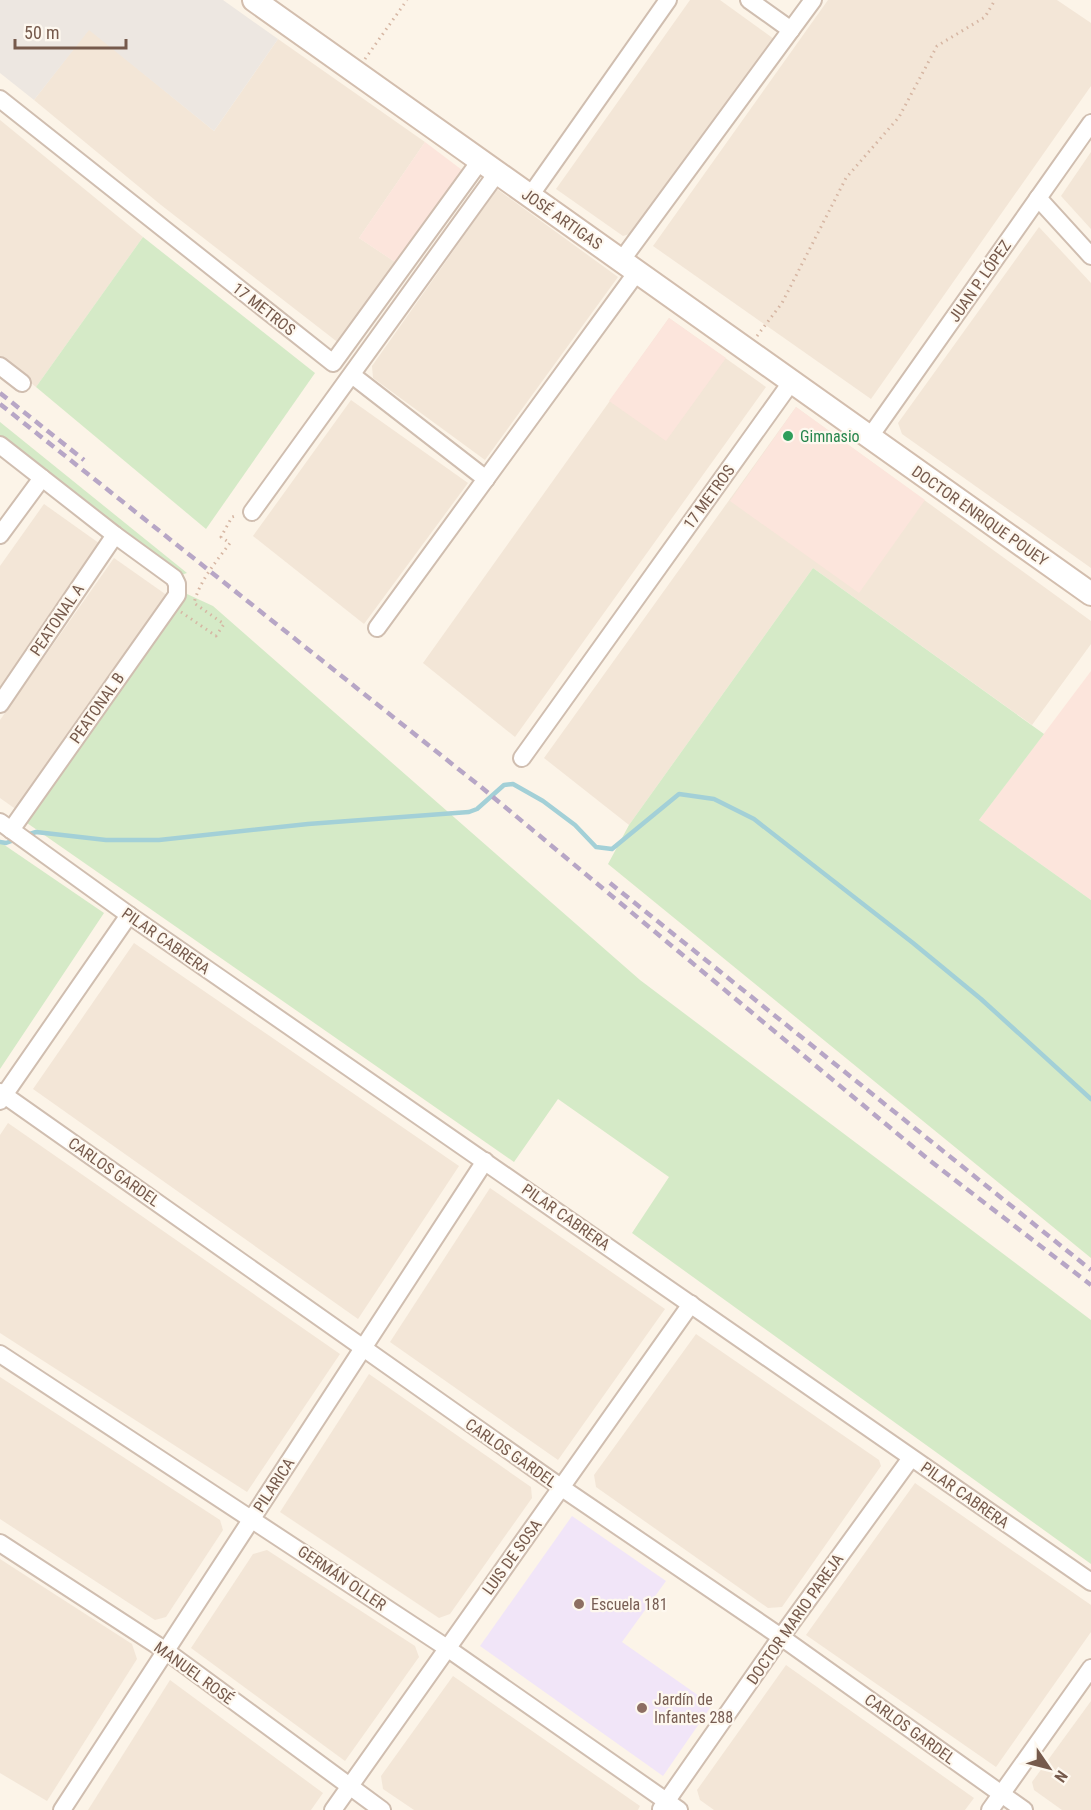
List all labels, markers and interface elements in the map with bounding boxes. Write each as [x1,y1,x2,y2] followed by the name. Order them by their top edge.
[15,12,126,50] scale bar
[24,22,59,43] text: 50 m
[518,184,606,254] street label: JOSÉ ARTIGAS
[944,236,1015,326] street label: JUAN P. LÓPEZ
[229,279,299,339] street label: 17 METROS
[800,427,860,446] place label: Gimnasio
[781,429,795,443] marker: Gimnasio
[679,461,739,533] street label: 17 METROS
[908,462,1052,571] street label: DOCTOR ENRIQUE POUEY
[26,580,88,660] street label: PEATONAL A
[66,669,128,747] street label: PEATONAL B
[118,904,214,978] street label: PILAR CABRERA
[65,1133,164,1211] street label: CARLOS GARDEL
[518,1180,614,1254] street label: PILAR CABRERA
[462,1414,561,1492] street label: CARLOS GARDEL
[250,1454,298,1516] street label: PILARICA
[917,1458,1013,1532] street label: PILAR CABRERA
[478,1516,546,1598] street label: LUIS DE SOSA
[294,1542,390,1615] street label: GERMÁN OLLER
[743,1550,847,1688] street label: DOCTOR MARIO PAREJA
[591,1595,668,1614] place label: Escuela 181
[572,1597,586,1611] marker: Escuela 181
[150,1638,238,1708] street label: MANUEL ROSÉ
[654,1690,733,1727] place label: Jardín de Infantes 288
[861,1690,959,1768] street label: CARLOS GARDEL
[635,1701,649,1715] marker: Jardín de Infantes 288
[1019,1738,1079,1798] north arrow
[1050,1767,1071,1786] text: N

